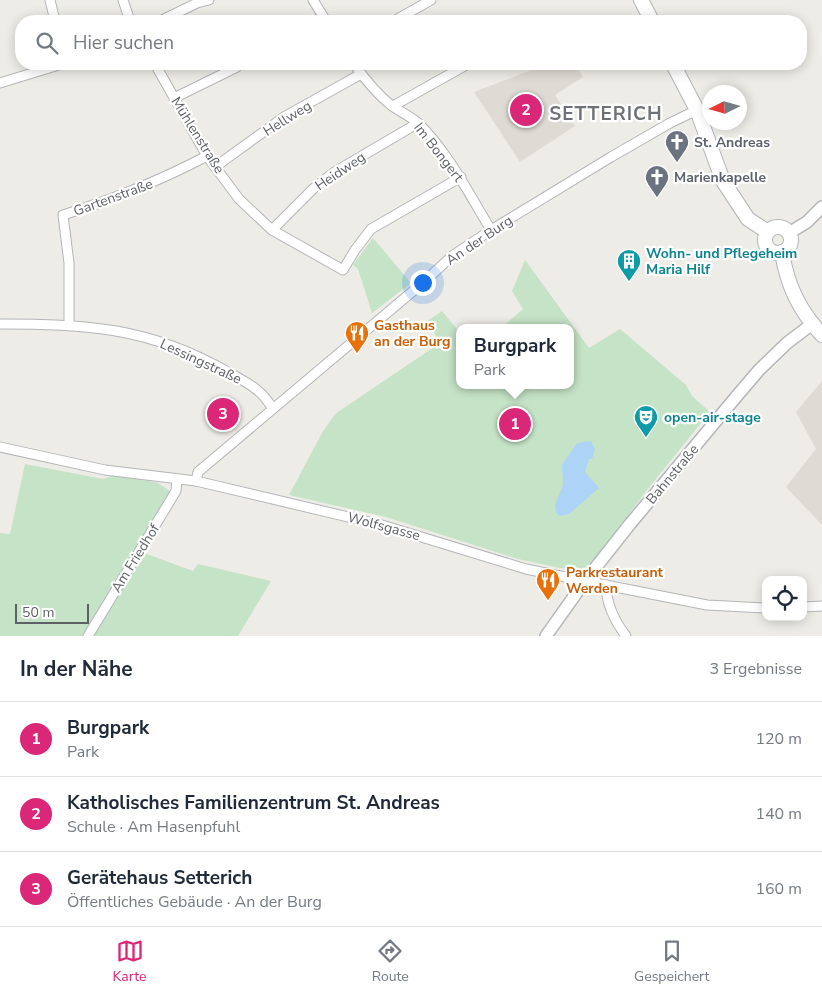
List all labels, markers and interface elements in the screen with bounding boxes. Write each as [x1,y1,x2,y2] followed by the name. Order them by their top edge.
[15,15,807,70] search box
[33,29,61,57] icon: search
[73,30,174,56] text: Hier suchen
[702,85,747,130] north arrow
[510,91,542,129] pin: 2
[166,93,229,177] street label: Mühlenstraße
[260,96,315,141] street label: Hellweg
[549,101,663,127] district label: SETTERICH
[409,119,468,186] street label: Im Bongert
[664,129,690,163] church icon: St. Andreas
[694,133,770,152] place label: St. Andreas
[311,148,369,195] street label: Heidweg
[644,164,670,198] church icon: Marienkapelle
[674,168,767,187] place label: Marienkapelle
[71,174,156,221] street label: Gartenstraße
[442,211,516,270] street label: An der Burg
[646,244,797,279] place label: Wohn- und Pflegeheim Maria Hilf
[616,248,642,282] building icon: Wohn- und Pflegeheim Maria Hilf
[410,270,436,296] your location
[374,316,450,351] place label: Gasthaus an der Burg
[344,320,370,354] restaurant icon: Gasthaus an der Burg
[456,324,574,389] popup
[474,333,556,359] text: Burgpark
[157,334,245,389] street label: Lessingstraße
[474,359,506,381] text: Park
[207,395,239,433] pin: 3
[633,404,659,438] theatre icon: open-air-stage
[499,405,531,443] pin: 1
[664,408,761,427] place label: open-air-stage
[642,440,703,508] street label: Bahnstraße
[346,508,422,545] street label: Wolfsgasse
[107,520,164,596] street label: Am Friedhof
[566,563,664,598] place label: Parkrestaurant Werden
[535,567,561,601] restaurant icon: Parkrestaurant Werden
[762,576,807,621] map controls
[762,576,807,621] button: locate
[15,601,89,624] scale bar
[22,603,54,622] text: 50 m
[20,655,133,683] text: In der Nähe
[709,658,802,680] text: 3 Ergebnisse
[67,715,149,741] text: Burgpark
[31,728,41,750] text: 1
[755,728,802,750] text: 120 m
[67,741,99,763] text: Park
[67,790,440,816] text: Katholisches Familienzentrum St. Andreas
[31,803,41,825] text: 2
[755,803,802,825] text: 140 m
[67,816,240,838] text: Schule · Am Hasenpfuhl
[67,865,252,891] text: Gerätehaus Setterich
[31,878,41,900] text: 3
[755,878,802,900] text: 160 m
[67,891,322,913] text: Öffentliches Gebäude · An der Burg
[113,937,146,986] tab: Karte
[372,937,409,986] tab: Route
[634,937,709,986] tab: Gespeichert

